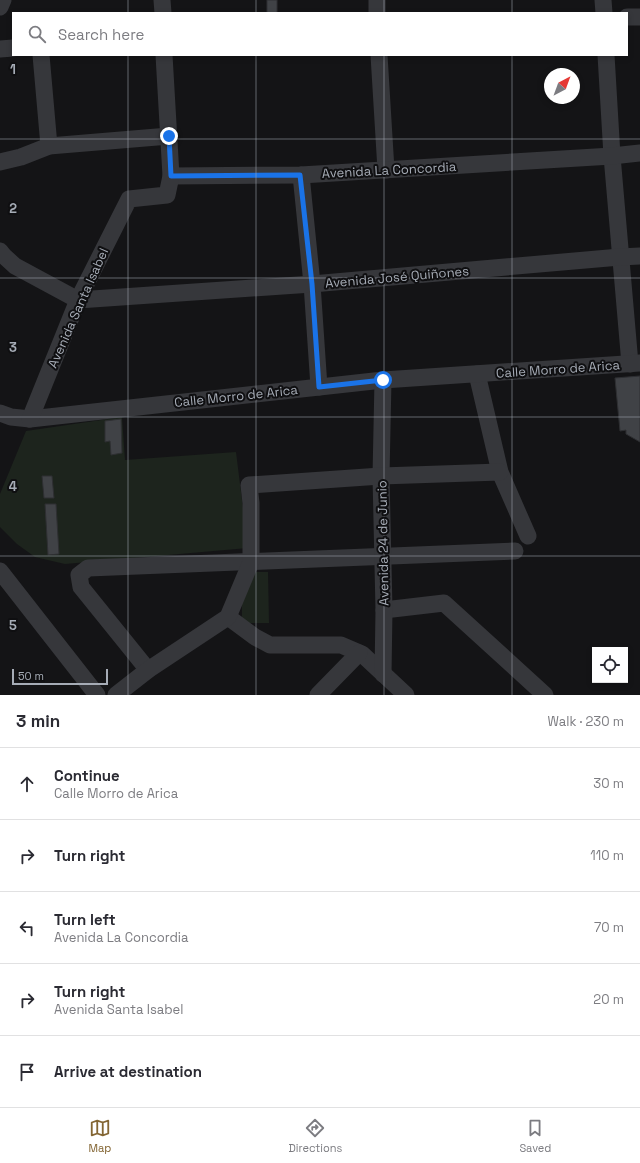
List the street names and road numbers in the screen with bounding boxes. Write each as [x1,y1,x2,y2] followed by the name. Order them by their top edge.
[321,158,457,182] street label: Avenida La Concordia
[44,245,112,371] street label: Avenida Santa Isabel
[324,262,470,292] street label: Avenida José Quiñones
[495,356,621,382] street label: Calle Morro de Arica
[173,381,299,411] street label: Calle Morro de Arica
[373,480,393,606] street label: Avenida 24 de Junio

